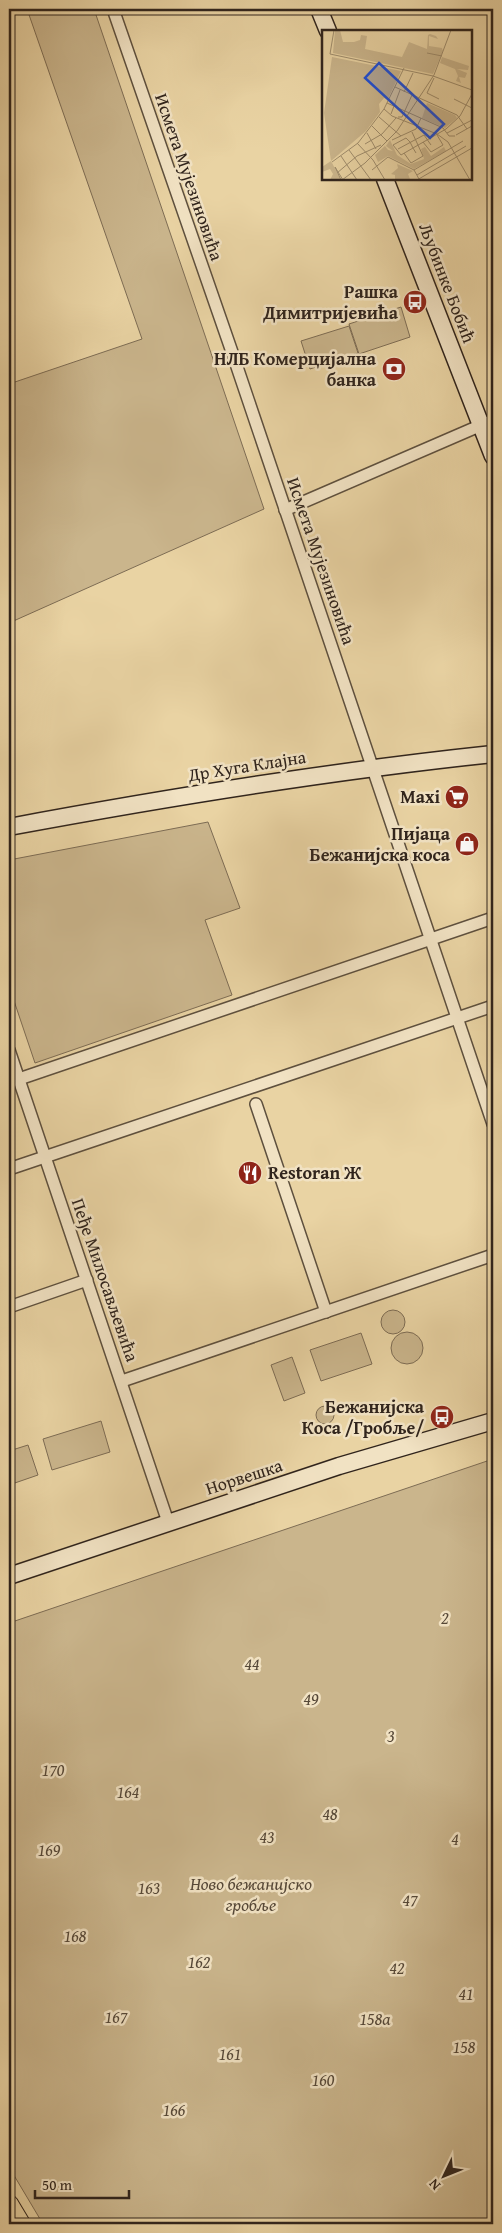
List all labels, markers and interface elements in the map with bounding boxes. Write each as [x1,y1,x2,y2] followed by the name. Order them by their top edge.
[322,30,472,180] inset map
[148,89,231,265] street label: Исмета Мујезиновића
[412,219,483,347] street label: Љубинке Бобић
[262,278,399,326] place label: Рашка Димитријевића
[402,289,428,315] bus stop icon: Рашка Димитријевића
[214,345,377,393] place label: НЛБ Комерцијална банка
[381,356,407,382] bank icon: НЛБ Комерцијална банка
[280,473,363,649] street label: Исмета Мујезиновића
[185,743,308,788] street label: Др Хуга Клајна
[400,783,440,810] place label: Maxi
[444,784,470,810] supermarket icon: Maxi
[310,820,451,868] place label: Пијаца Бежанијска коса
[454,831,480,857] shop icon: Пијаца Бежанијска коса
[268,1159,362,1186] place label: Restoran Ж
[237,1160,263,1186] restaurant icon: Restoran Ж
[65,1195,146,1366] street label: Пеђе Милосављевића
[302,1393,425,1441] place label: Бежанијска Коса /Гробље/
[429,1404,455,1430] bus stop icon: Бежанијска Коса /Гробље/
[202,1451,286,1502] street label: Норвешка
[440,1604,449,1631] park label: 2
[244,1650,260,1677] park label: 44
[303,1685,319,1712] park label: 49
[386,1722,395,1749] park label: 3
[42,1756,65,1783] park label: 170
[117,1778,139,1805] park label: 164
[322,1800,338,1827] park label: 48
[259,1823,275,1850] park label: 43
[451,1825,459,1852] park label: 4
[38,1836,61,1863] park label: 169
[190,1870,312,1918] park label: Ново бежанијско гробље
[138,1874,160,1901] park label: 163
[402,1886,418,1913] park label: 47
[64,1922,87,1949] park label: 168
[188,1948,211,1975] park label: 162
[389,1954,405,1981] park label: 42
[458,1980,474,2007] park label: 41
[105,2003,128,2030] park label: 167
[360,2005,391,2032] park label: 158a
[453,2033,476,2060] park label: 158
[219,2040,241,2067] park label: 161
[312,2066,335,2093] park label: 160
[163,2096,186,2123] park label: 166
[420,2150,470,2200] north arrow
[35,2168,129,2200] scale bar
[42,2174,73,2195] text: 50 m
[424,2174,445,2195] text: N

